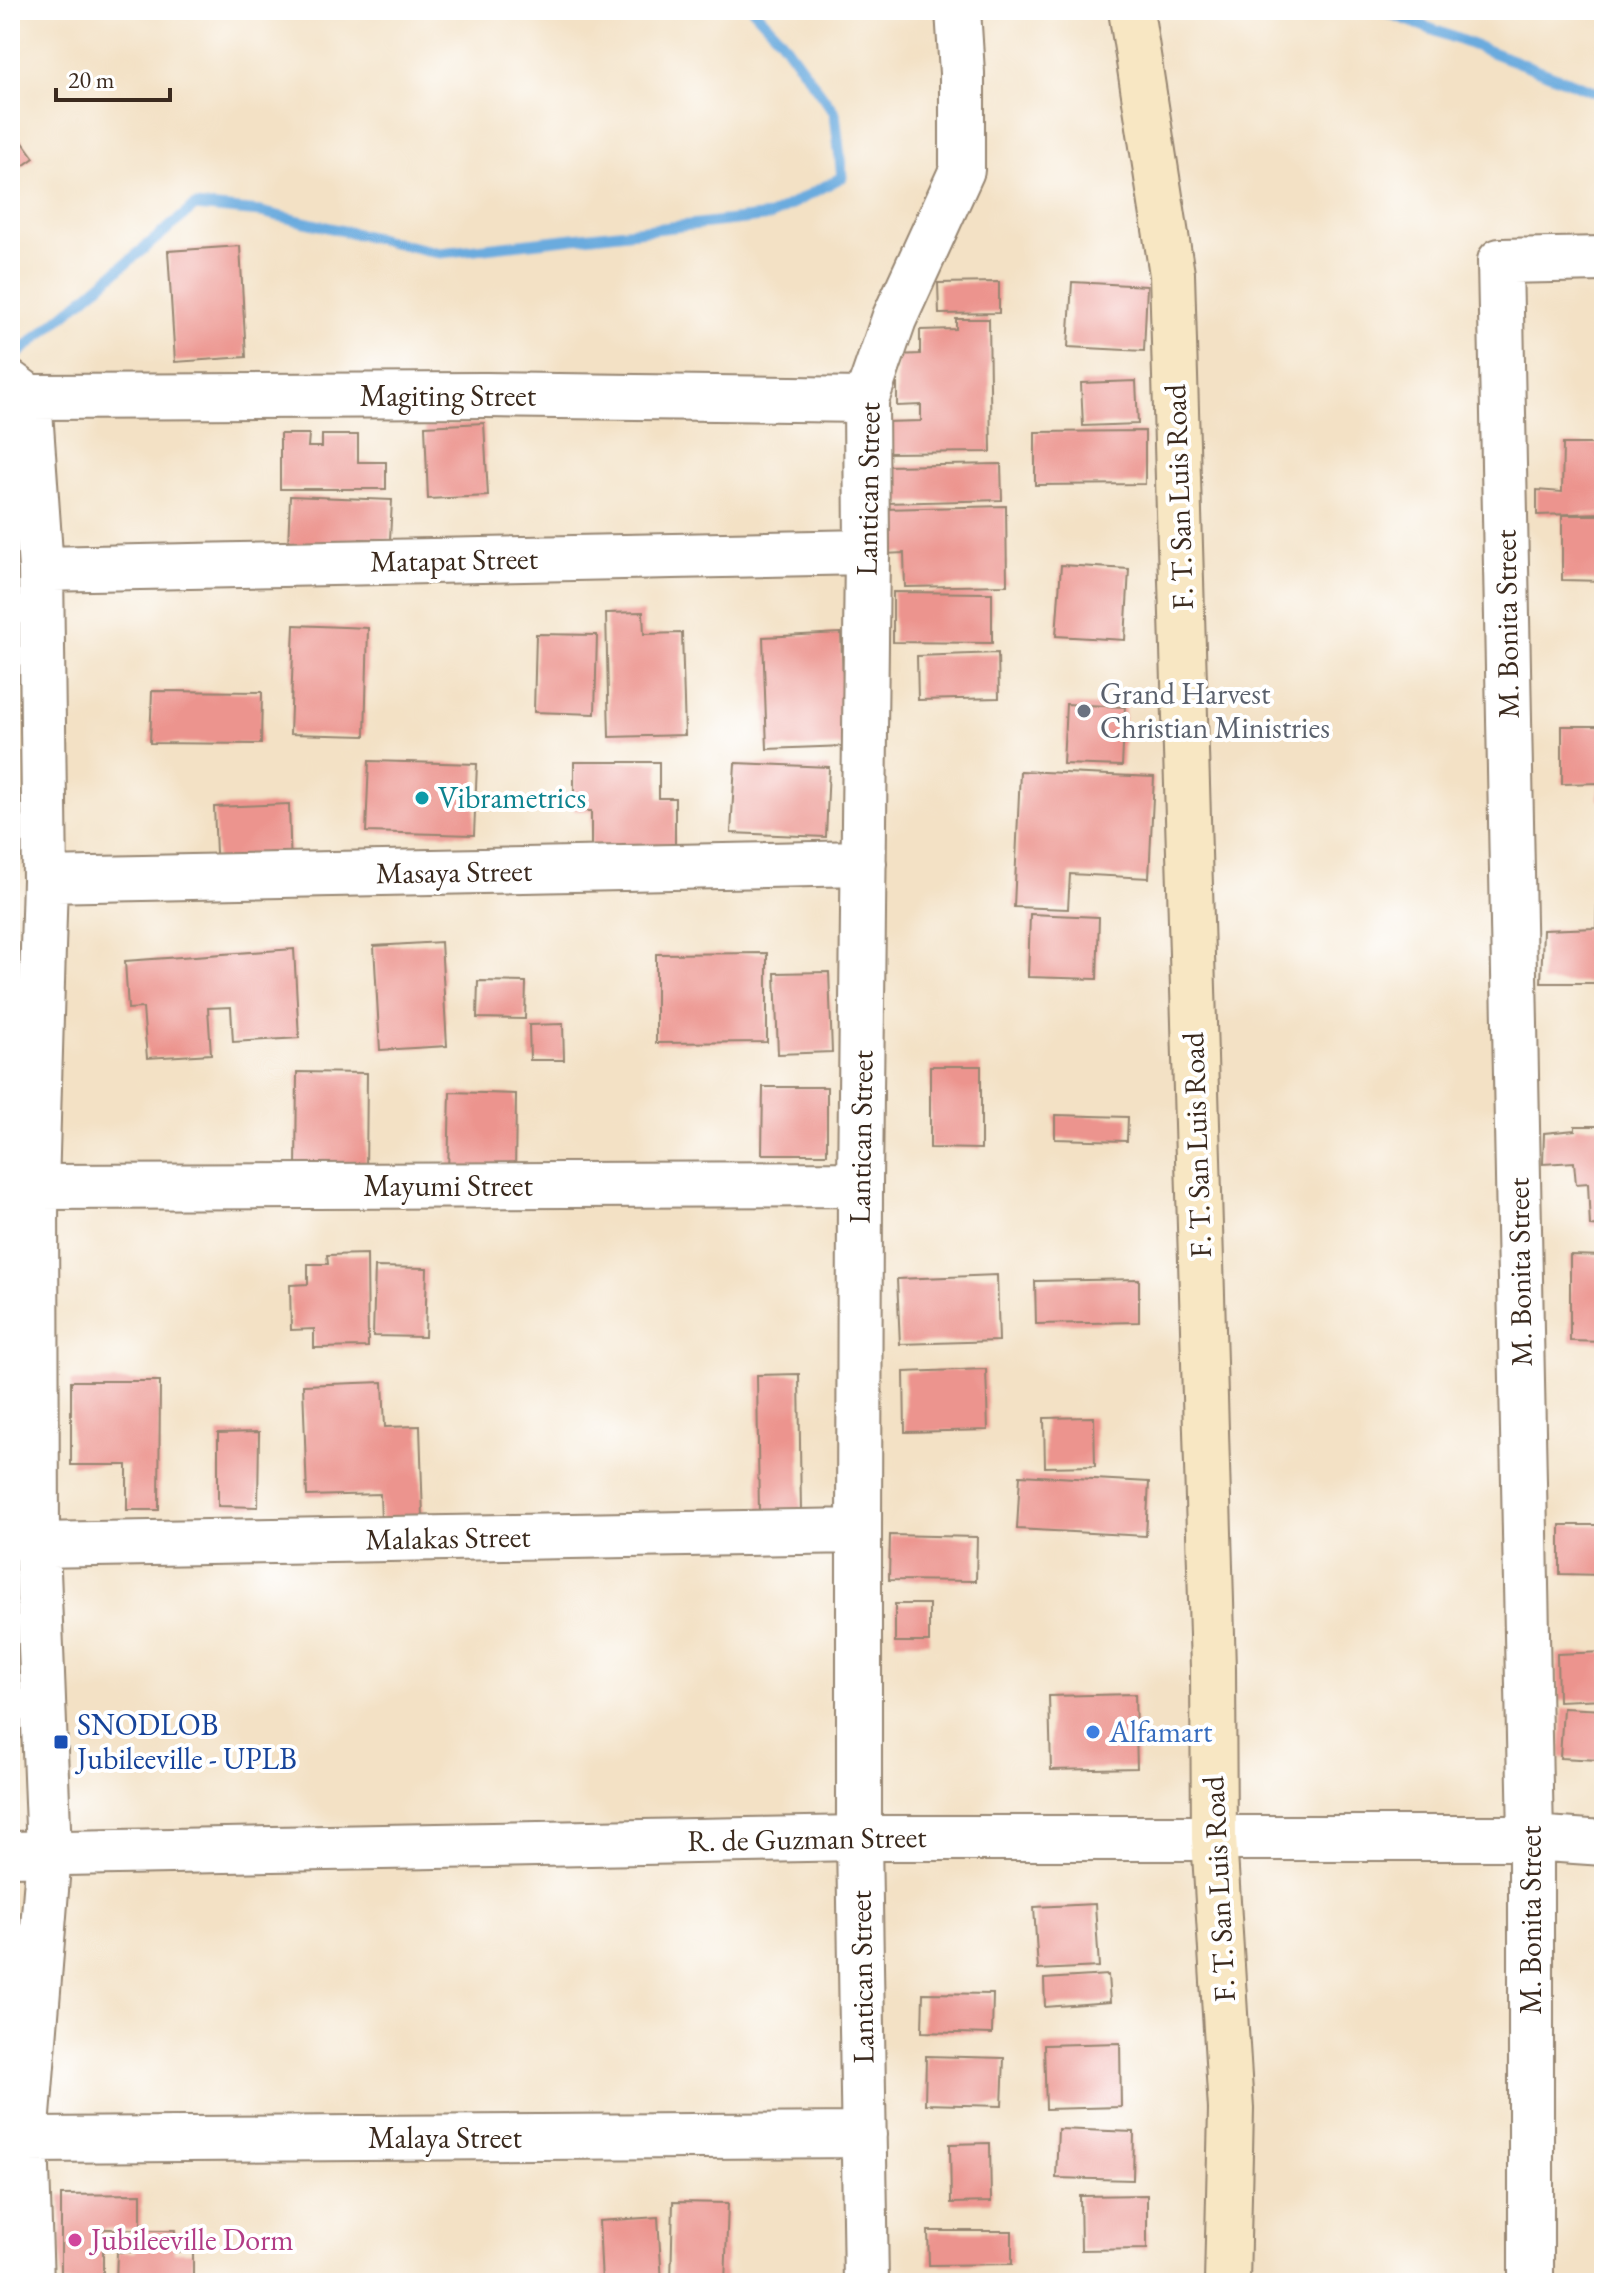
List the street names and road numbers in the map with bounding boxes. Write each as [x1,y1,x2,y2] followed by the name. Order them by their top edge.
[360,376,537,415] street label: Magiting Street
[1155,383,1202,611] street label: F. T. San Luis Road
[846,401,889,576] street label: Lantican Street
[1485,529,1528,719] street label: M. Bonita Street
[370,539,539,580] street label: Matapat Street
[375,851,533,892] street label: Masaya Street
[1173,1031,1220,1259] street label: F. T. San Luis Road
[839,1049,882,1224] street label: Lantican Street
[363,1166,533,1205] street label: Mayumi Street
[1498,1177,1541,1367] street label: M. Bonita Street
[365,1517,531,1558] street label: Malakas Street
[1193,1774,1244,2003] street label: F. T. San Luis Road
[687,1817,927,1860] street label: R. de Guzman Street
[1511,1825,1550,2014] street label: M. Bonita Street
[840,1889,883,2064] street label: Lantican Street
[368,2118,522,2157] street label: Malaya Street

